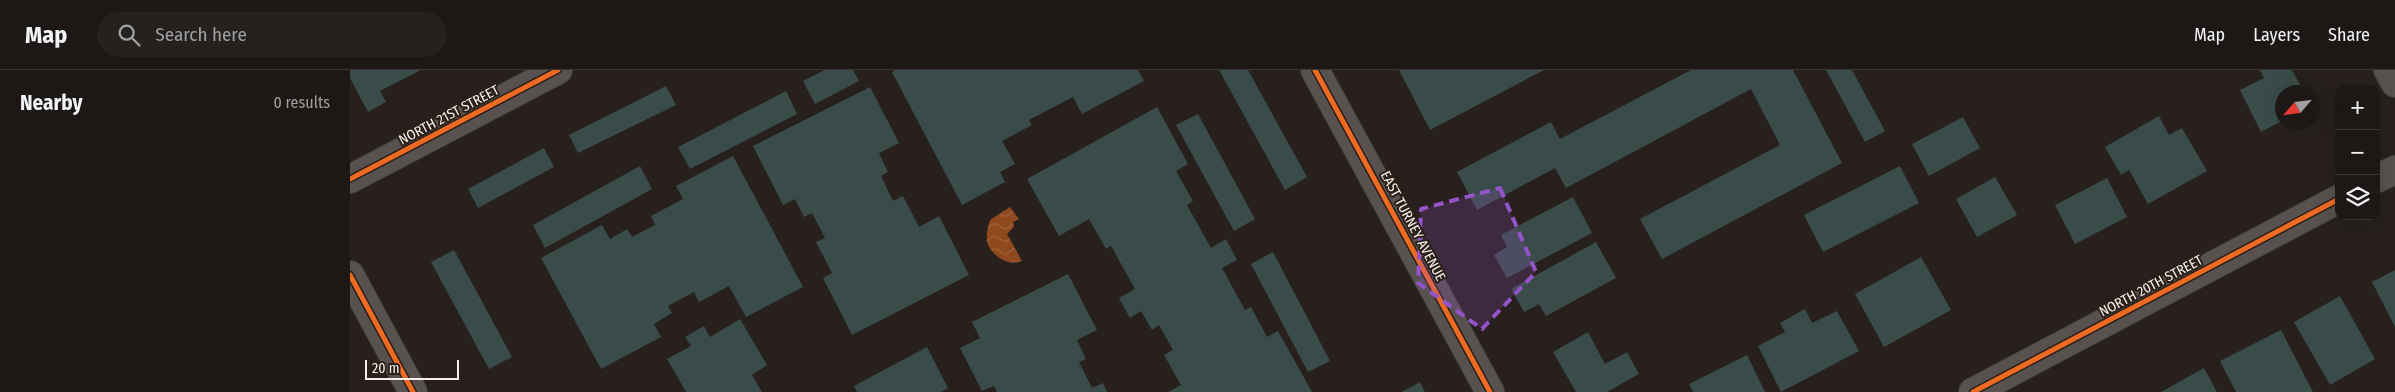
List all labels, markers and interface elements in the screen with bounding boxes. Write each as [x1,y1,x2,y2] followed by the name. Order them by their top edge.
[97,12,447,57] search box
[25,21,67,49] text: Map
[115,21,143,49] icon: search
[155,23,247,46] text: Search here
[2194,24,2225,46] text: Map
[2253,24,2300,46] text: Layers
[2328,24,2370,46] text: Share
[396,81,502,149] street label: NORTH 21ST STREET
[2275,85,2320,130] north arrow
[2335,85,2380,220] map controls
[2335,85,2380,130] button: +
[20,90,82,116] text: Nearby
[273,93,330,112] text: 0 results
[2335,130,2380,175] button: −
[1377,168,1449,284] street label: EAST TURNEY AVENUE
[2335,175,2380,220] button: layers
[2096,251,2206,320] street label: NORTH 20TH STREET
[365,357,459,380] scale bar
[372,360,400,377] text: 20 m

